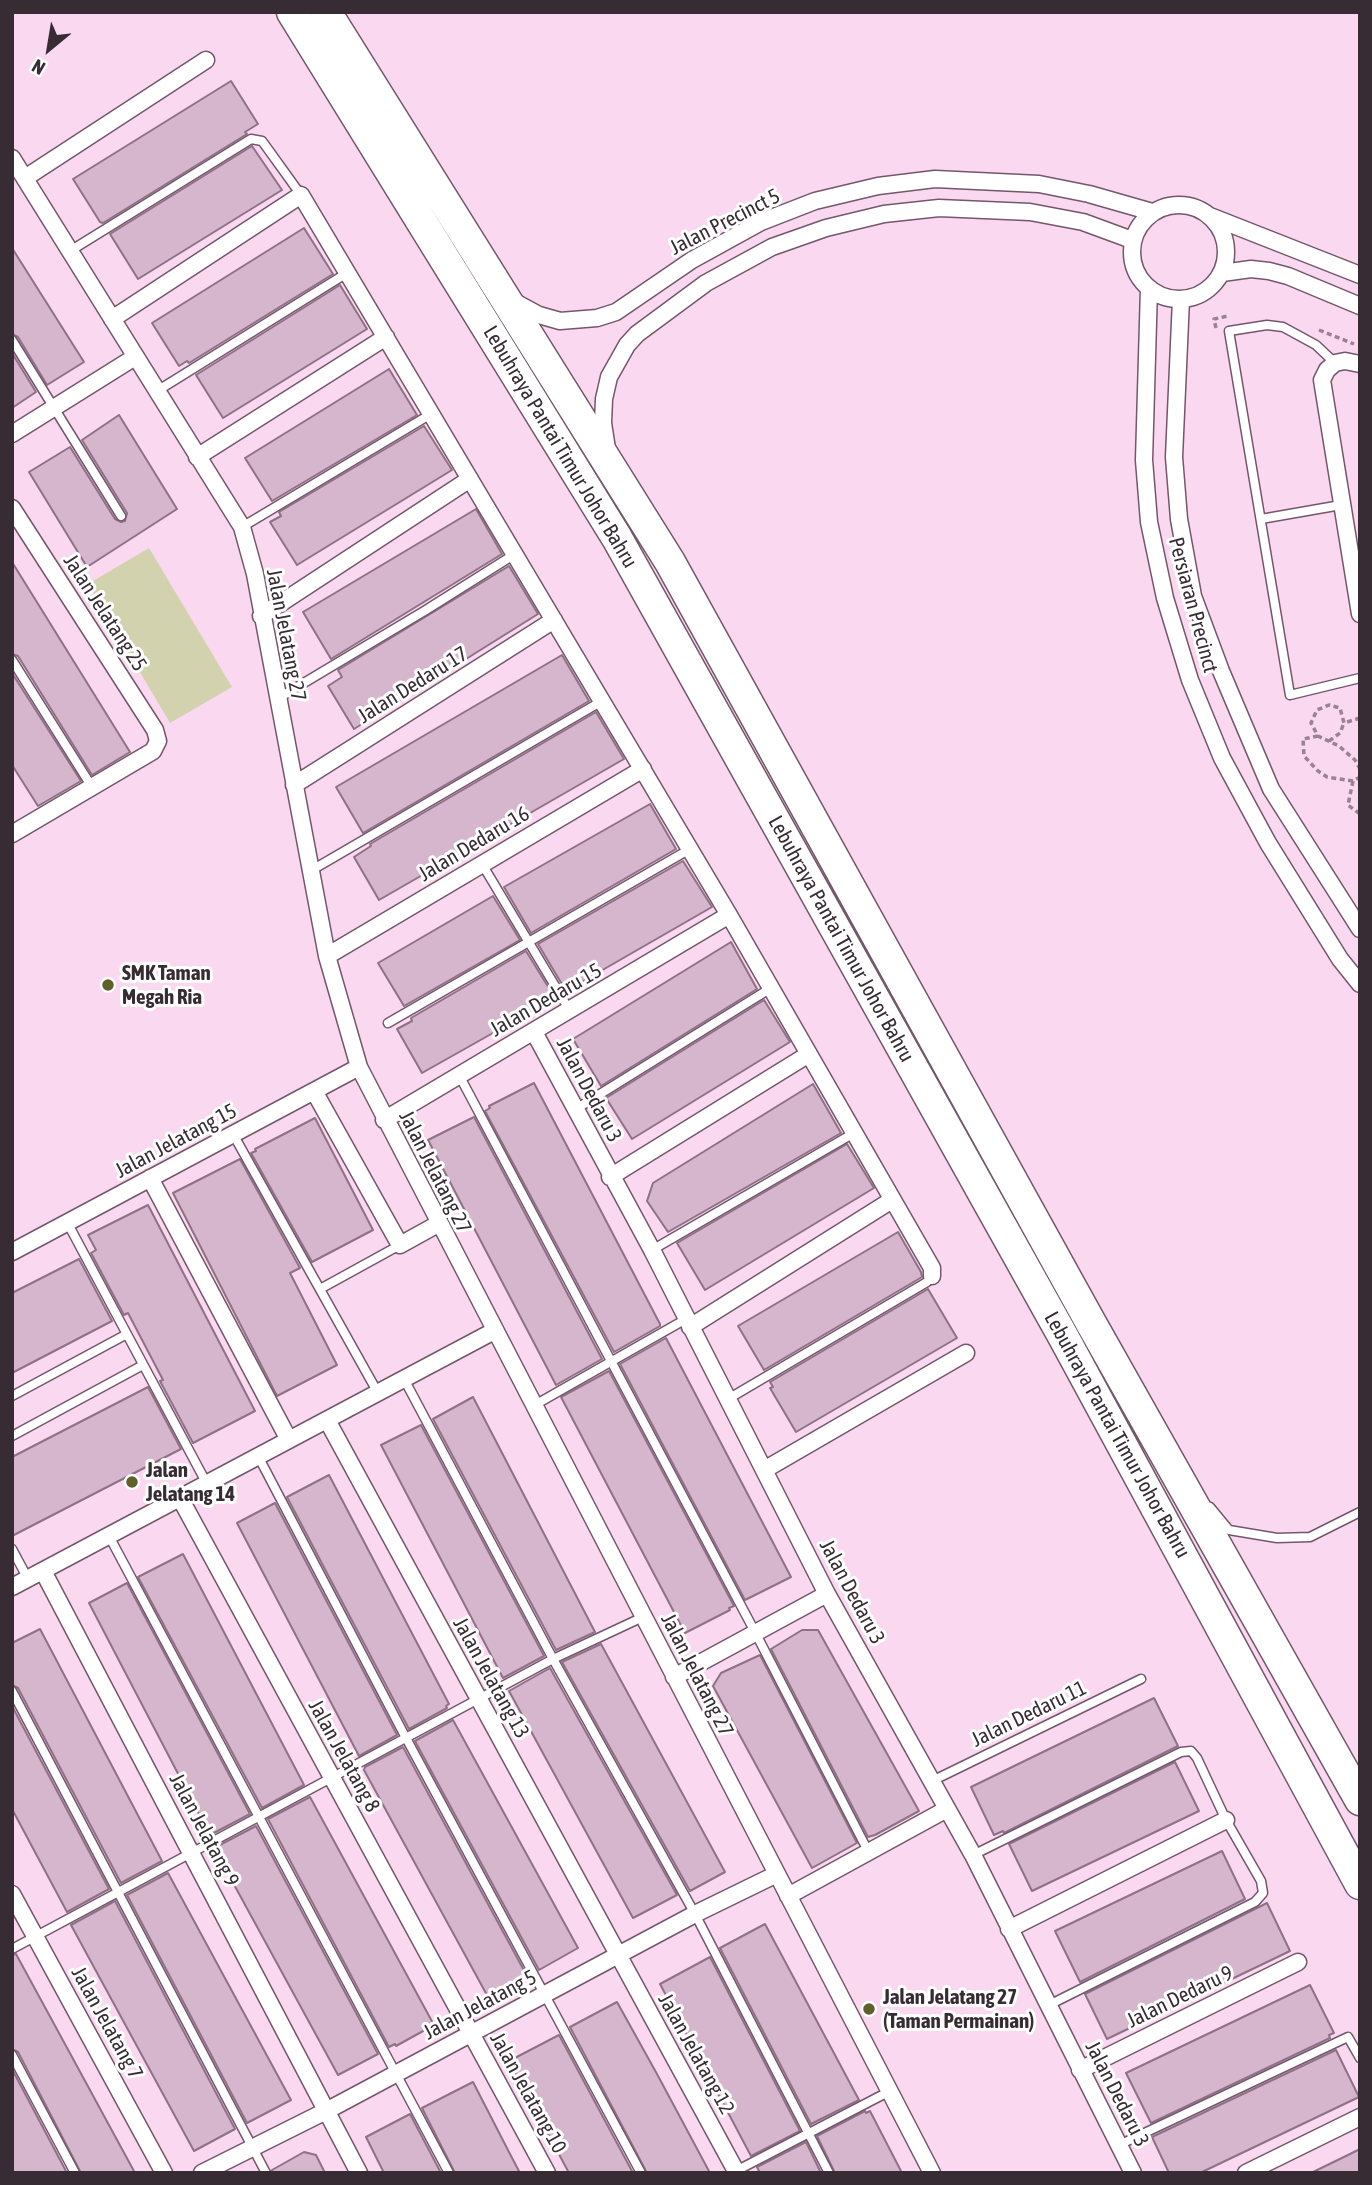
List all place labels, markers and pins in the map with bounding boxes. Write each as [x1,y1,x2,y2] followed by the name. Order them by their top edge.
[122,960,211,1010] place label: SMK Taman Megah Ria
[100,977,116,993] marker: SMK Taman Megah Ria
[146,1457,235,1507] place label: Jalan Jelatang 14
[124,1474,140,1490] marker: Jalan Jelatang 14
[883,1984,1034,2034] place label: Jalan Jelatang 27 (Taman Permainan)
[861,2001,877,2017] marker: Jalan Jelatang 27 (Taman Permainan)

